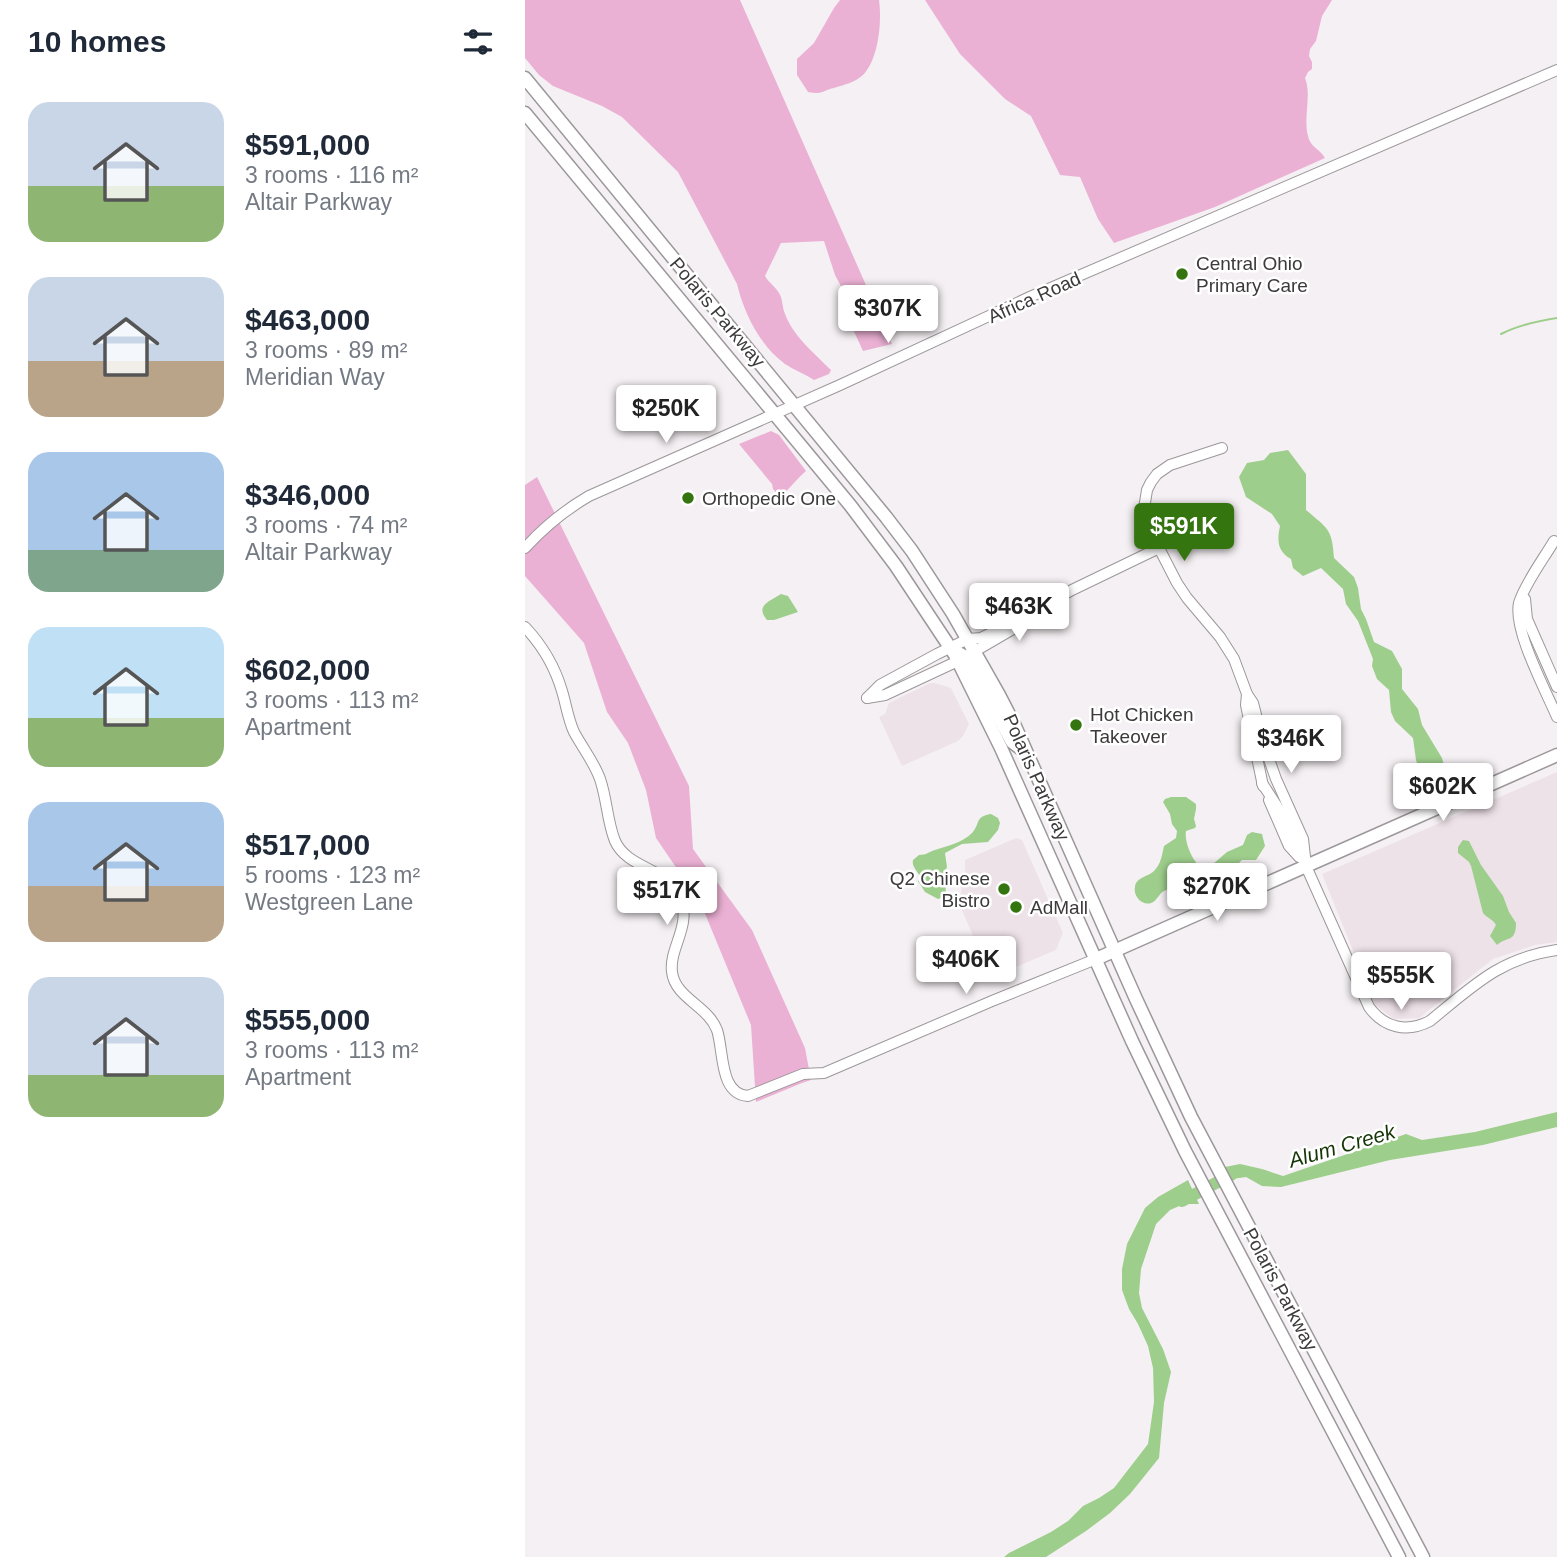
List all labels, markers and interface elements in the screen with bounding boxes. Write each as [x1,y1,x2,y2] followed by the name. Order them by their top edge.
[459,23,497,61] icon: filters
[28,25,166,58] text: 10 homes
[245,128,370,161] text: $591,000
[84,130,168,214] icon: home
[245,162,418,188] text: 3 rooms · 116 m²
[245,189,392,215] text: Altair Parkway
[666,253,770,372] street label: Polaris Parkway
[1196,253,1308,296] place label: Central Ohio Primary Care
[1174,266,1190,282] marker: Central Ohio Primary Care
[985,268,1084,327] street label: Africa Road
[839,286,937,345] pin: $307K
[854,295,922,321] text: $307K
[245,303,370,336] text: $463,000
[84,305,168,389] icon: home
[245,337,407,363] text: 3 rooms · 89 m²
[245,364,385,390] text: Meridian Way
[617,386,715,445] pin: $250K
[632,395,700,421] text: $250K
[245,478,370,511] text: $346,000
[84,480,168,564] icon: home
[702,488,836,509] place label: Orthopedic One
[680,490,696,506] marker: Orthopedic One
[1135,504,1233,563] pin: $591K
[245,512,407,538] text: 3 rooms · 74 m²
[1150,513,1218,539] text: $591K
[245,539,392,565] text: Altair Parkway
[970,584,1068,643] pin: $463K
[985,593,1053,619] text: $463K
[245,653,370,686] text: $602,000
[84,655,168,739] icon: home
[245,687,418,713] text: 3 rooms · 113 m²
[1090,704,1194,747] place label: Hot Chicken Takeover
[999,711,1074,844] street label: Polaris Parkway
[245,714,351,740] text: Apartment
[1242,716,1340,775] pin: $346K
[1068,717,1084,733] marker: Hot Chicken Takeover
[1257,725,1325,751] text: $346K
[1394,764,1492,823] pin: $602K
[1409,773,1477,799] text: $602K
[245,828,370,861] text: $517,000
[84,830,168,914] icon: home
[245,862,420,888] text: 5 rooms · 123 m²
[1168,864,1266,923] pin: $270K
[618,867,716,927] pin: $517K
[890,868,990,911] place label: Q2 Chinese Bistro
[1183,873,1251,899] text: $270K
[633,877,701,903] text: $517K
[996,881,1012,897] marker: Q2 Chinese Bistro
[245,889,413,915] text: Westgreen Lane
[1030,897,1088,918] place label: AdMall
[1008,899,1024,915] marker: AdMall
[917,936,1015,996] pin: $406K
[932,946,1000,972] text: $406K
[1352,953,1450,1012] pin: $555K
[1367,962,1435,988] text: $555K
[245,1003,370,1036] text: $555,000
[84,1005,168,1089] icon: home
[245,1037,418,1063] text: 3 rooms · 113 m²
[245,1064,351,1090] text: Apartment
[1284,1119,1399,1172] water label: Alum Creek
[1239,1224,1322,1355] street label: Polaris Parkway

